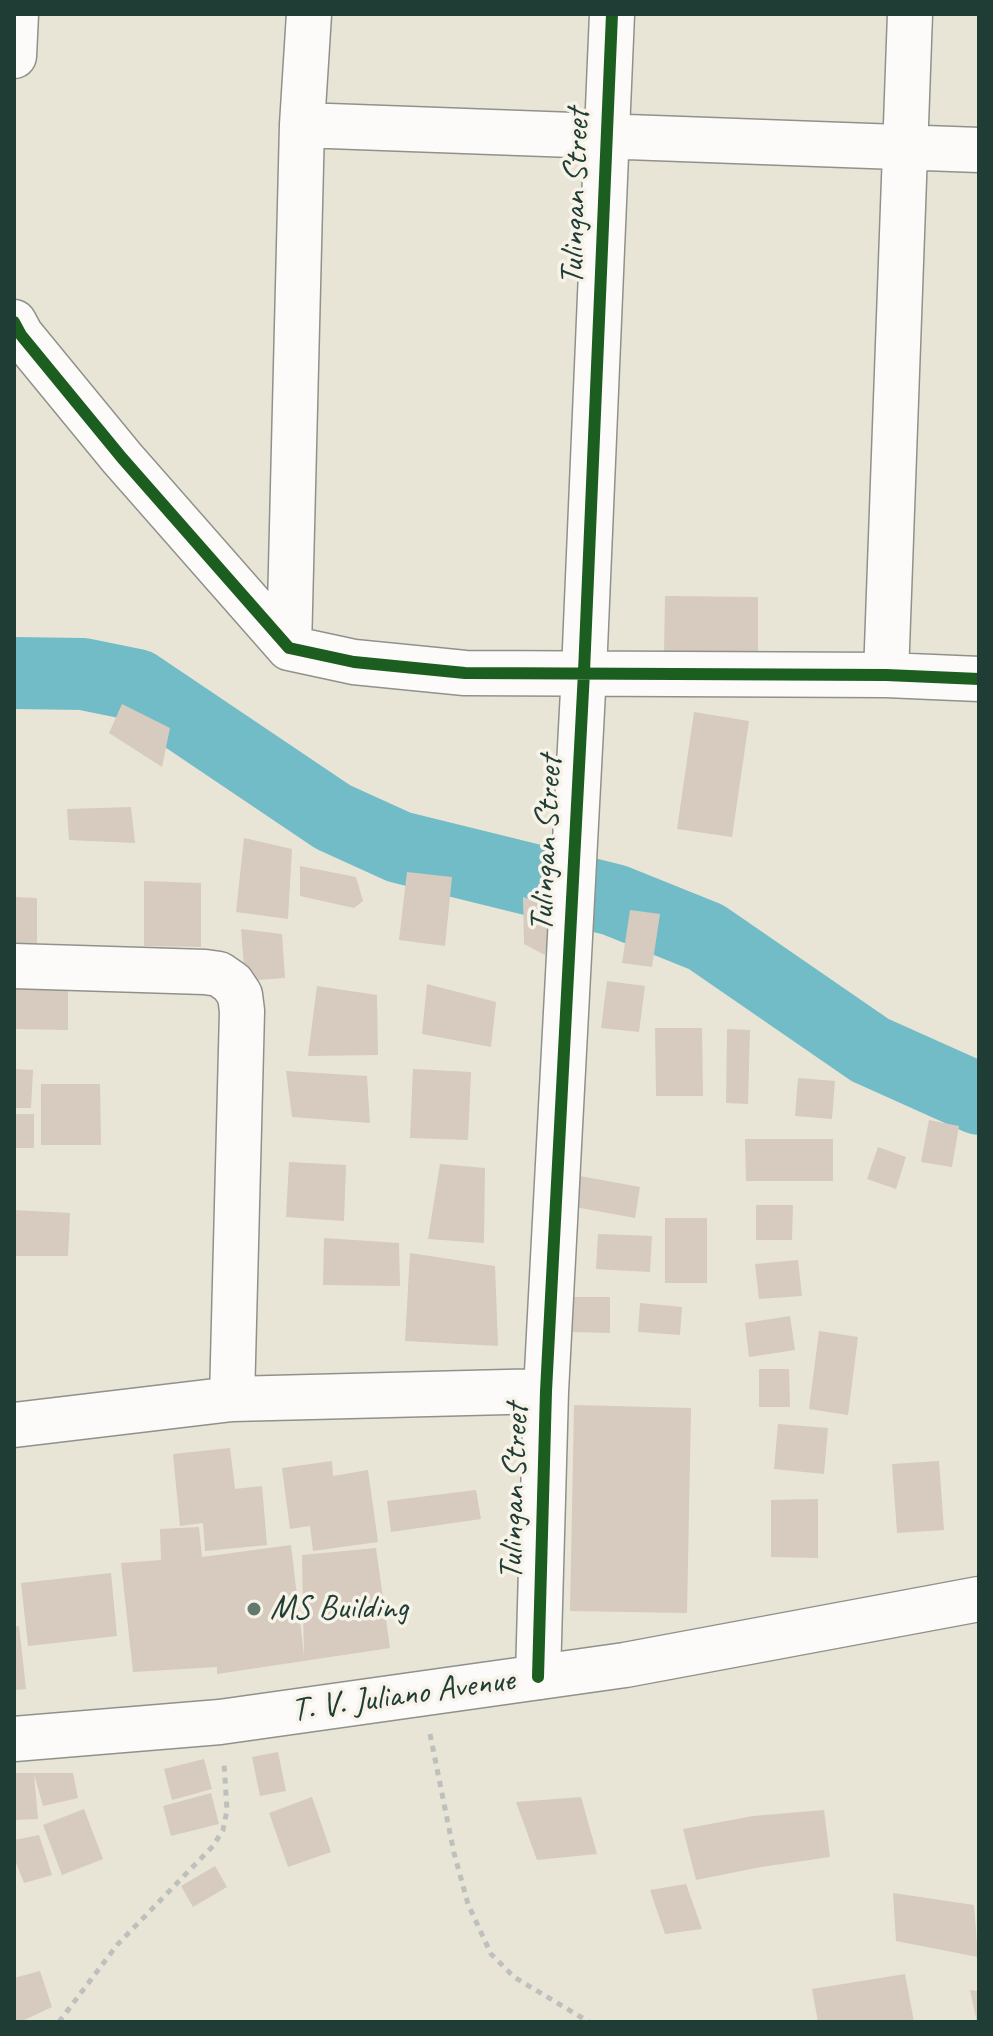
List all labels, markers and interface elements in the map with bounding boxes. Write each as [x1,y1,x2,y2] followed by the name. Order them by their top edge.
[553,108,599,286] street label: Tulingan Street
[522,755,572,933] street label: Tulingan Street
[492,1403,538,1581] street label: Tulingan Street
[270,1589,408,1629] place label: MS Building
[245,1600,263,1618] marker: MS Building
[289,1660,517,1732] street label: T. V. Juliano Avenue

